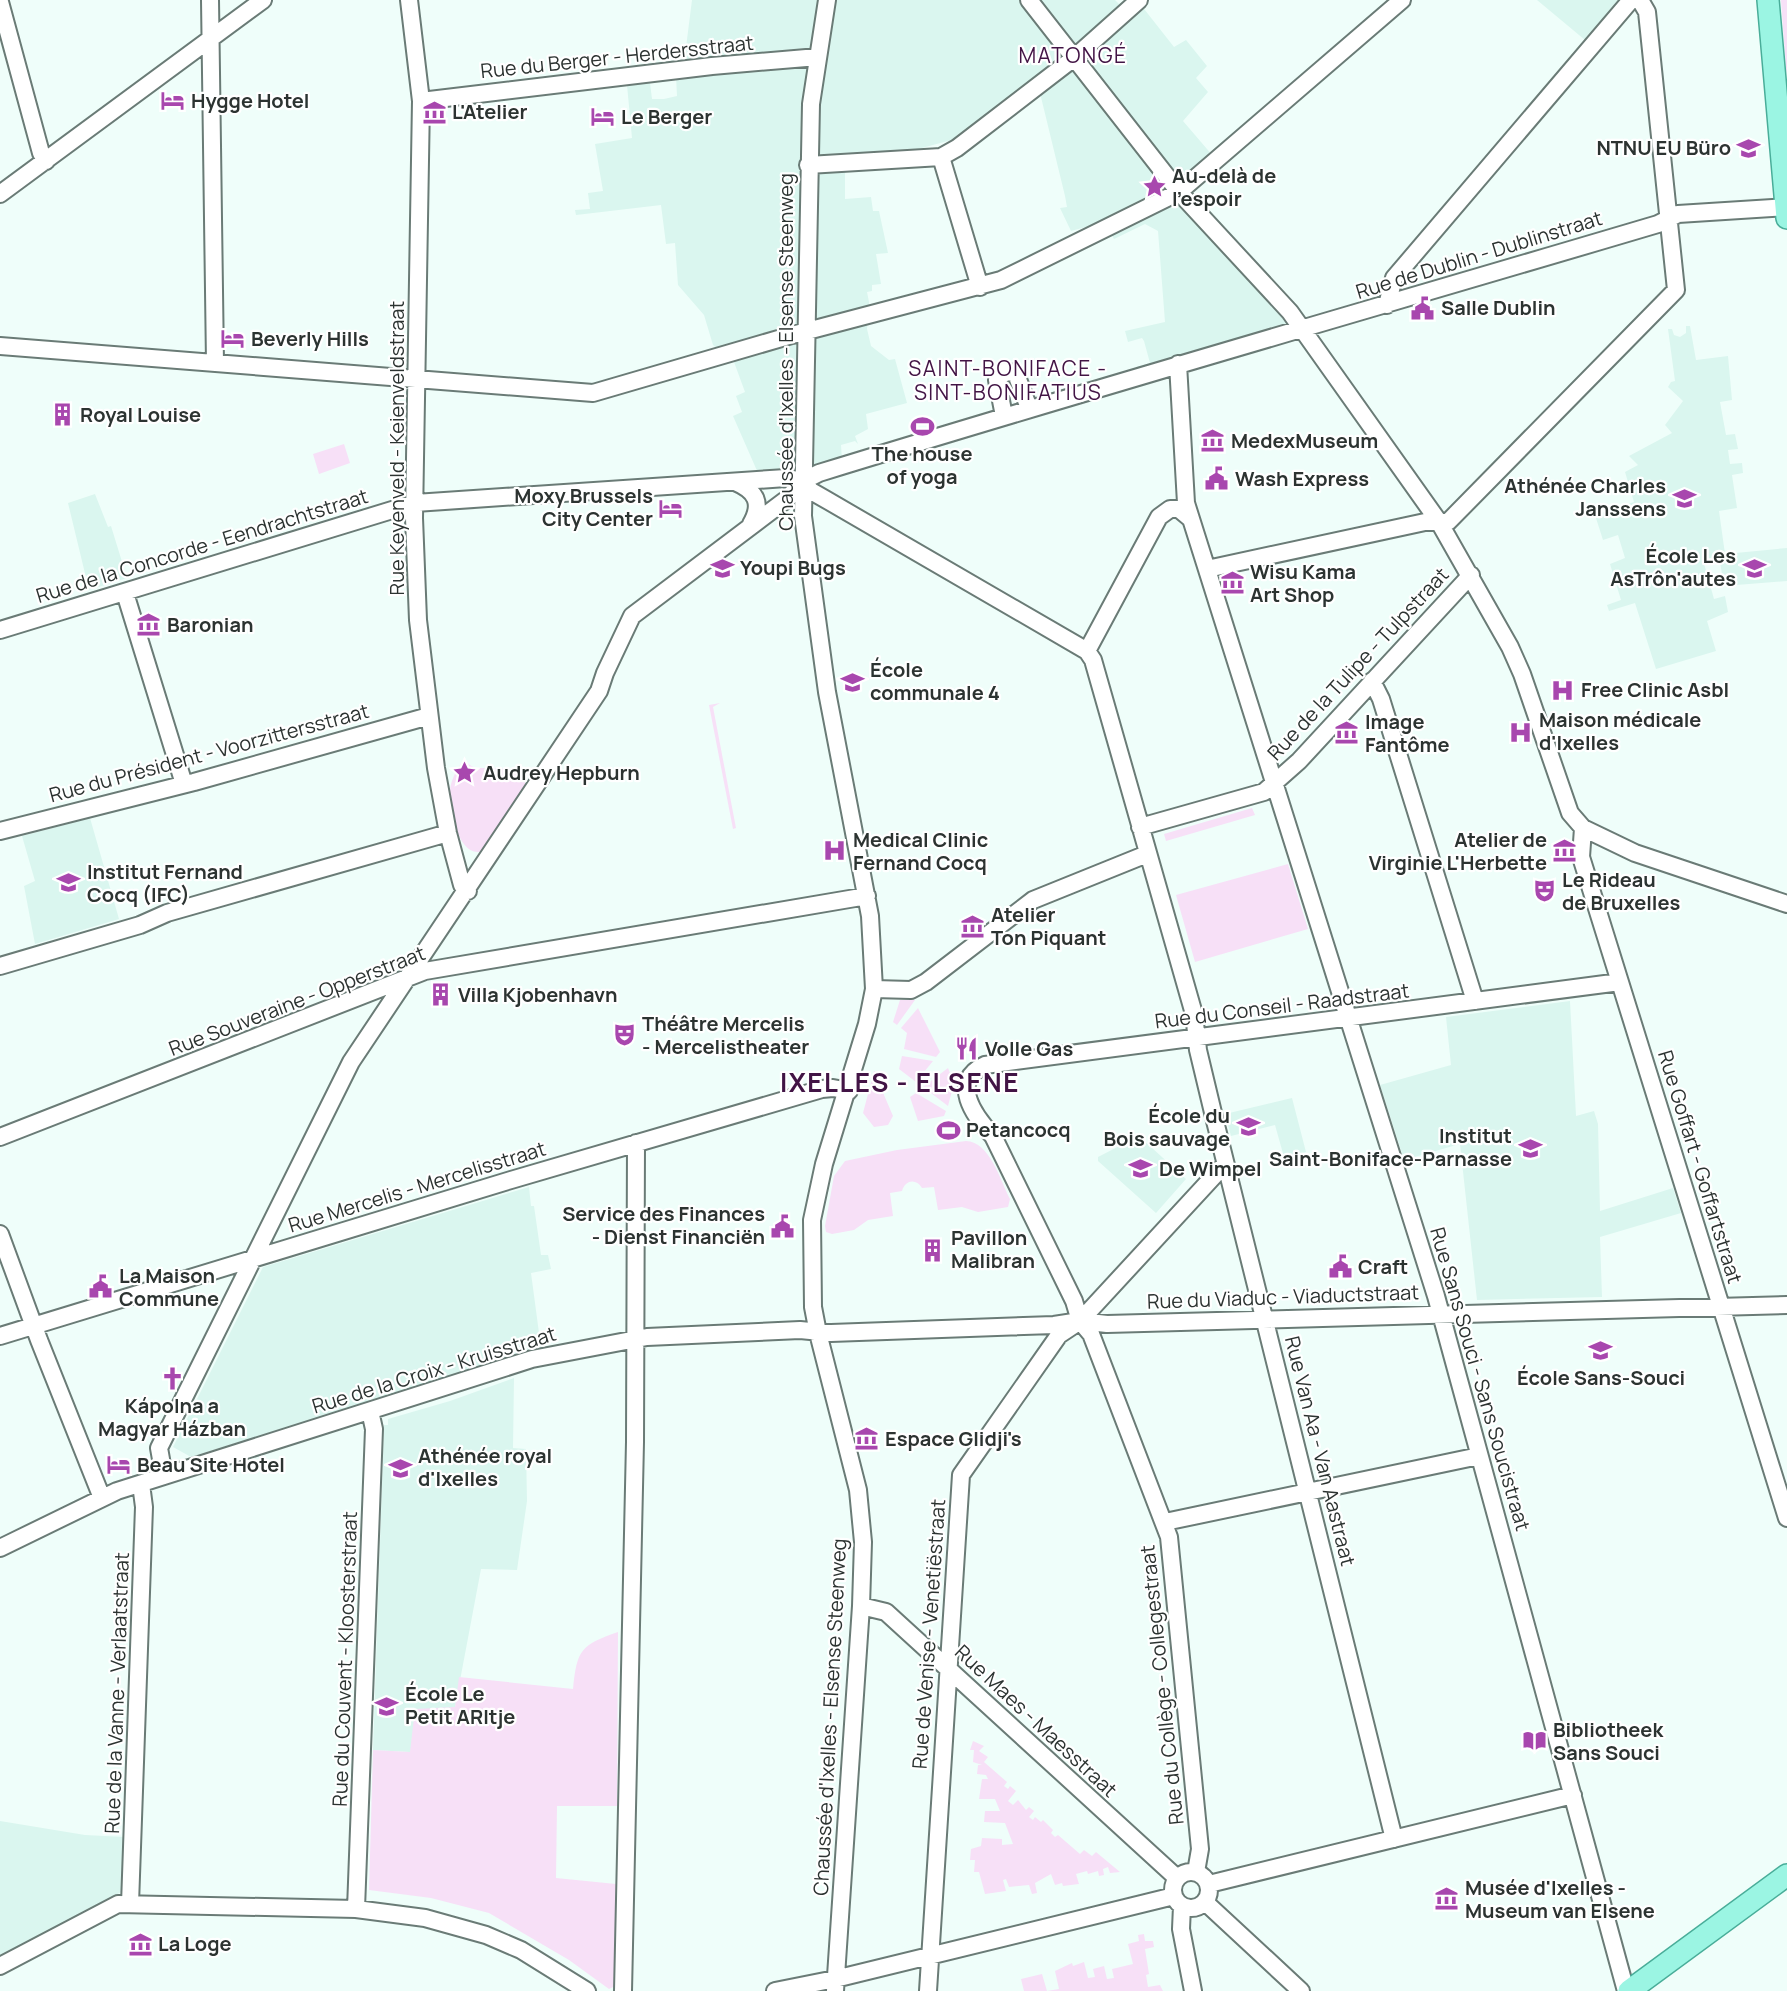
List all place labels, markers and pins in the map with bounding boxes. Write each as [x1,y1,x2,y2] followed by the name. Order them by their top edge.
[191,87,309,114] place label: Hygge Hotel
[160,88,186,114] hotel icon: Hygge Hotel
[452,98,527,125] place label: L'Atelier
[421,99,447,125] museum icon: L'Atelier
[621,103,712,130] place label: Le Berger
[590,104,616,130] hotel icon: Le Berger
[1596,134,1731,161] place label: NTNU EU Büro
[1736,135,1762,161] school or university icon: NTNU EU Büro
[1172,162,1276,212] place label: Au-delà de l'espoir
[1141,174,1167,200] place icon: Au-delà de l'espoir
[1441,294,1556,321] place label: Salle Dublin
[1410,295,1436,321] public building icon: Salle Dublin
[251,325,369,352] place label: Beverly Hills
[220,326,246,352] hotel icon: Beverly Hills
[80,401,201,428] place label: Royal Louise
[49,402,75,428] building icon: Royal Louise
[909,413,935,439] sports icon: The house of yoga
[1231,427,1378,454] place label: MedexMuseum
[1200,428,1226,454] museum icon: MedexMuseum
[872,440,972,490] place label: The house of yoga
[1235,465,1369,492] place label: Wash Express
[1204,466,1230,492] public building icon: Wash Express
[1504,472,1666,522] place label: Athénée Charles Janssens
[514,482,653,532] place label: Moxy Brussels City Center
[1671,485,1697,511] school or university icon: Athénée Charles Janssens
[658,495,684,521] hotel icon: Moxy Brussels City Center
[1610,542,1736,592] place label: École Les AsTrôn'autes
[740,554,846,581] place label: Youpi Bugs
[709,555,735,581] school or university icon: Youpi Bugs
[1741,555,1767,581] school or university icon: École Les AsTrôn'autes
[1250,558,1356,608] place label: Wisu Kama Art Shop
[1219,570,1245,596] museum icon: Wisu Kama Art Shop
[167,611,253,638] place label: Baronian
[136,612,162,638] museum icon: Baronian
[870,656,1000,706] place label: École communale 4
[839,669,865,695] school or university icon: École communale 4
[1581,676,1729,703] place label: Free Clinic Asbl
[1550,677,1576,703] hospital icon: Free Clinic Asbl
[1539,706,1701,756] place label: Maison médicale d'Ixelles
[1365,708,1449,758] place label: Image Fantôme
[1508,719,1534,745] hospital icon: Maison médicale d'Ixelles
[1334,720,1360,746] museum icon: Image Fantôme
[483,759,640,786] place label: Audrey Hepburn
[452,760,478,786] place icon: Audrey Hepburn
[853,826,988,876] place label: Medical Clinic Fernand Cocq
[1369,826,1547,876] place label: Atelier de Virginie L'Herbette
[822,838,848,864] hospital icon: Medical Clinic Fernand Cocq
[1552,838,1578,864] museum icon: Atelier de Virginie L'Herbette
[87,858,243,908] place label: Institut Fernand Cocq (IFC)
[1562,866,1680,916] place label: Le Rideau de Bruxelles
[56,870,82,896] school or university icon: Institut Fernand Cocq (IFC)
[1531,878,1557,904] theatre icon: Le Rideau de Bruxelles
[991,901,1106,951] place label: Atelier Ton Piquant
[960,913,986,939] museum icon: Atelier Ton Piquant
[458,981,618,1008] place label: Villa Kjobenhavn
[427,982,453,1008] building icon: Villa Kjobenhavn
[642,1010,809,1060] place label: Théâtre Mercelis - Mercelistheater
[611,1022,637,1048] theatre icon: Théâtre Mercelis - Mercelistheater
[985,1035,1073,1062] place label: Volle Gas
[954,1036,980,1062] restaurant icon: Volle Gas
[1103,1102,1230,1152] place label: École du Bois sauvage
[1235,1114,1261,1140] school or university icon: École du Bois sauvage
[966,1116,1071,1143] place label: Petancocq
[935,1117,961,1143] sports icon: Petancocq
[1269,1122,1512,1172] place label: Institut Saint-Boniface-Parnasse
[1517,1135,1543,1161] school or university icon: Institut Saint-Boniface-Parnasse
[1159,1155,1262,1182] place label: De Wimpel
[1128,1156,1154,1182] school or university icon: De Wimpel
[562,1200,765,1250] place label: Service des Finances - Dienst Financiën
[770,1213,796,1239] public building icon: Service des Finances - Dienst Financiën
[951,1224,1035,1274] place label: Pavillon Malibran
[920,1237,946,1263] building icon: Pavillon Malibran
[1358,1253,1408,1280] place label: Craft
[1327,1254,1353,1280] public building icon: Craft
[119,1262,219,1312] place label: La Maison Commune
[88,1274,114,1300] public building icon: La Maison Commune
[1588,1337,1614,1363] school or university icon: École Sans-Souci
[1517,1364,1685,1391] place label: École Sans-Souci
[159,1366,185,1392] church icon: Kápolna a Magyar Házban
[98,1392,246,1442] place label: Kápolna a Magyar Házban
[885,1425,1022,1452] place label: Espace Glidji's
[854,1426,880,1452] museum icon: Espace Glidji's
[418,1442,552,1492] place label: Athénée royal d'Ixelles
[137,1451,285,1478] place label: Beau Site Hotel
[106,1452,132,1478] hotel icon: Beau Site Hotel
[387,1455,413,1481] school or university icon: Athénée royal d'Ixelles
[405,1680,515,1730] place label: École Le Petit ARItje
[374,1693,400,1719] school or university icon: École Le Petit ARItje
[1553,1716,1664,1766] place label: Bibliotheek Sans Souci
[1522,1728,1548,1754] library icon: Bibliotheek Sans Souci
[1465,1874,1655,1924] place label: Musée d'Ixelles - Museum van Elsene
[1434,1886,1460,1912] museum icon: Musée d'Ixelles - Museum van Elsene
[158,1930,232,1957] place label: La Loge
[127,1931,153,1957] museum icon: La Loge

